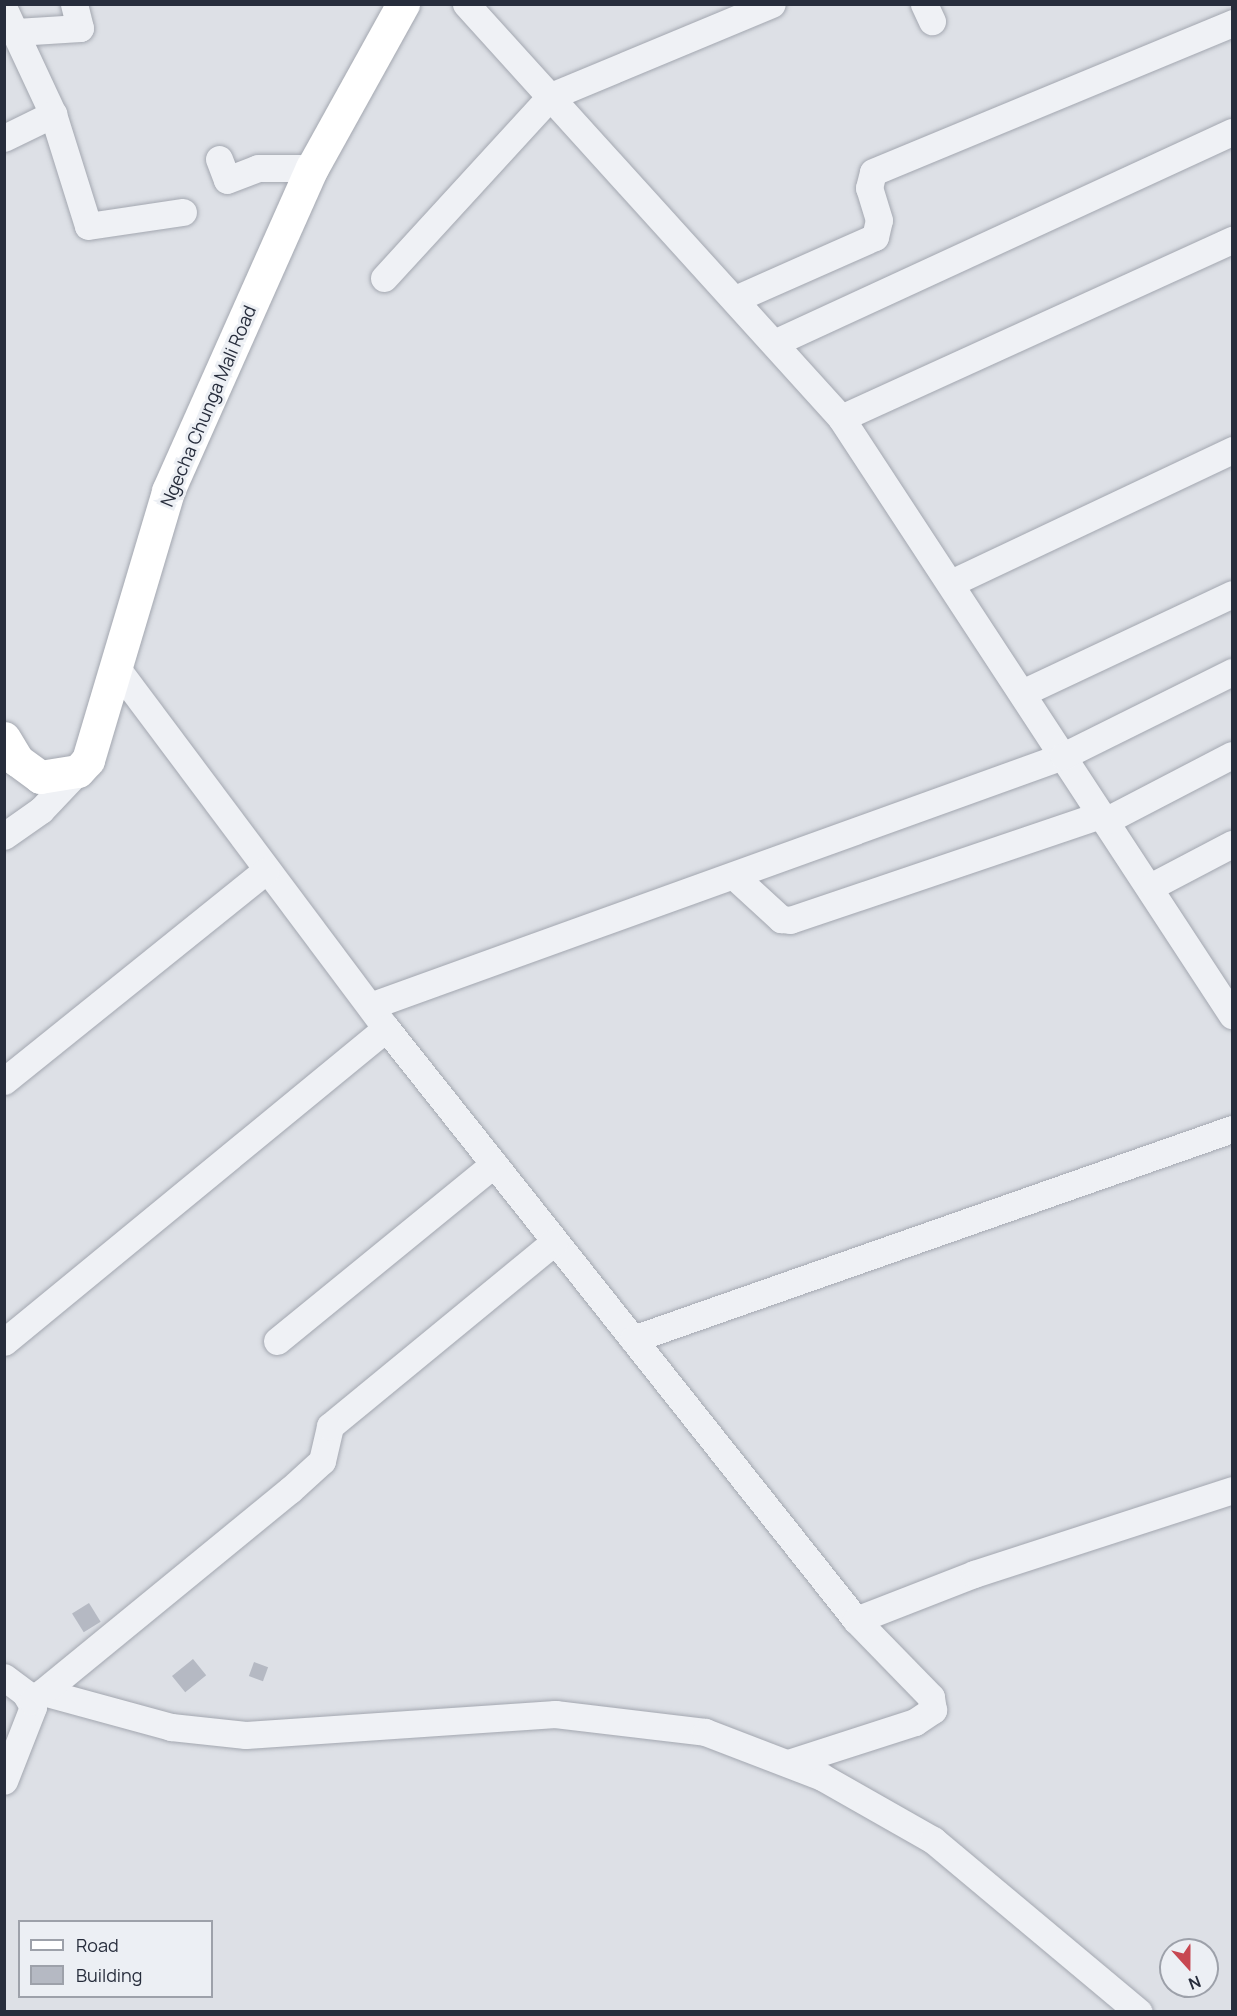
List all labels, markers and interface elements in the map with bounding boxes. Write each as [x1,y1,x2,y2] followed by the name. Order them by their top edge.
[156,302,260,510] street label: Ngecha Chunga Mali Road
[18,1920,213,1998] legend
[76,1933,119,1957] text: Road
[1159,1938,1219,1998] north arrow
[76,1963,142,1987] text: Building
[1185,1971,1204,1995] text: N

